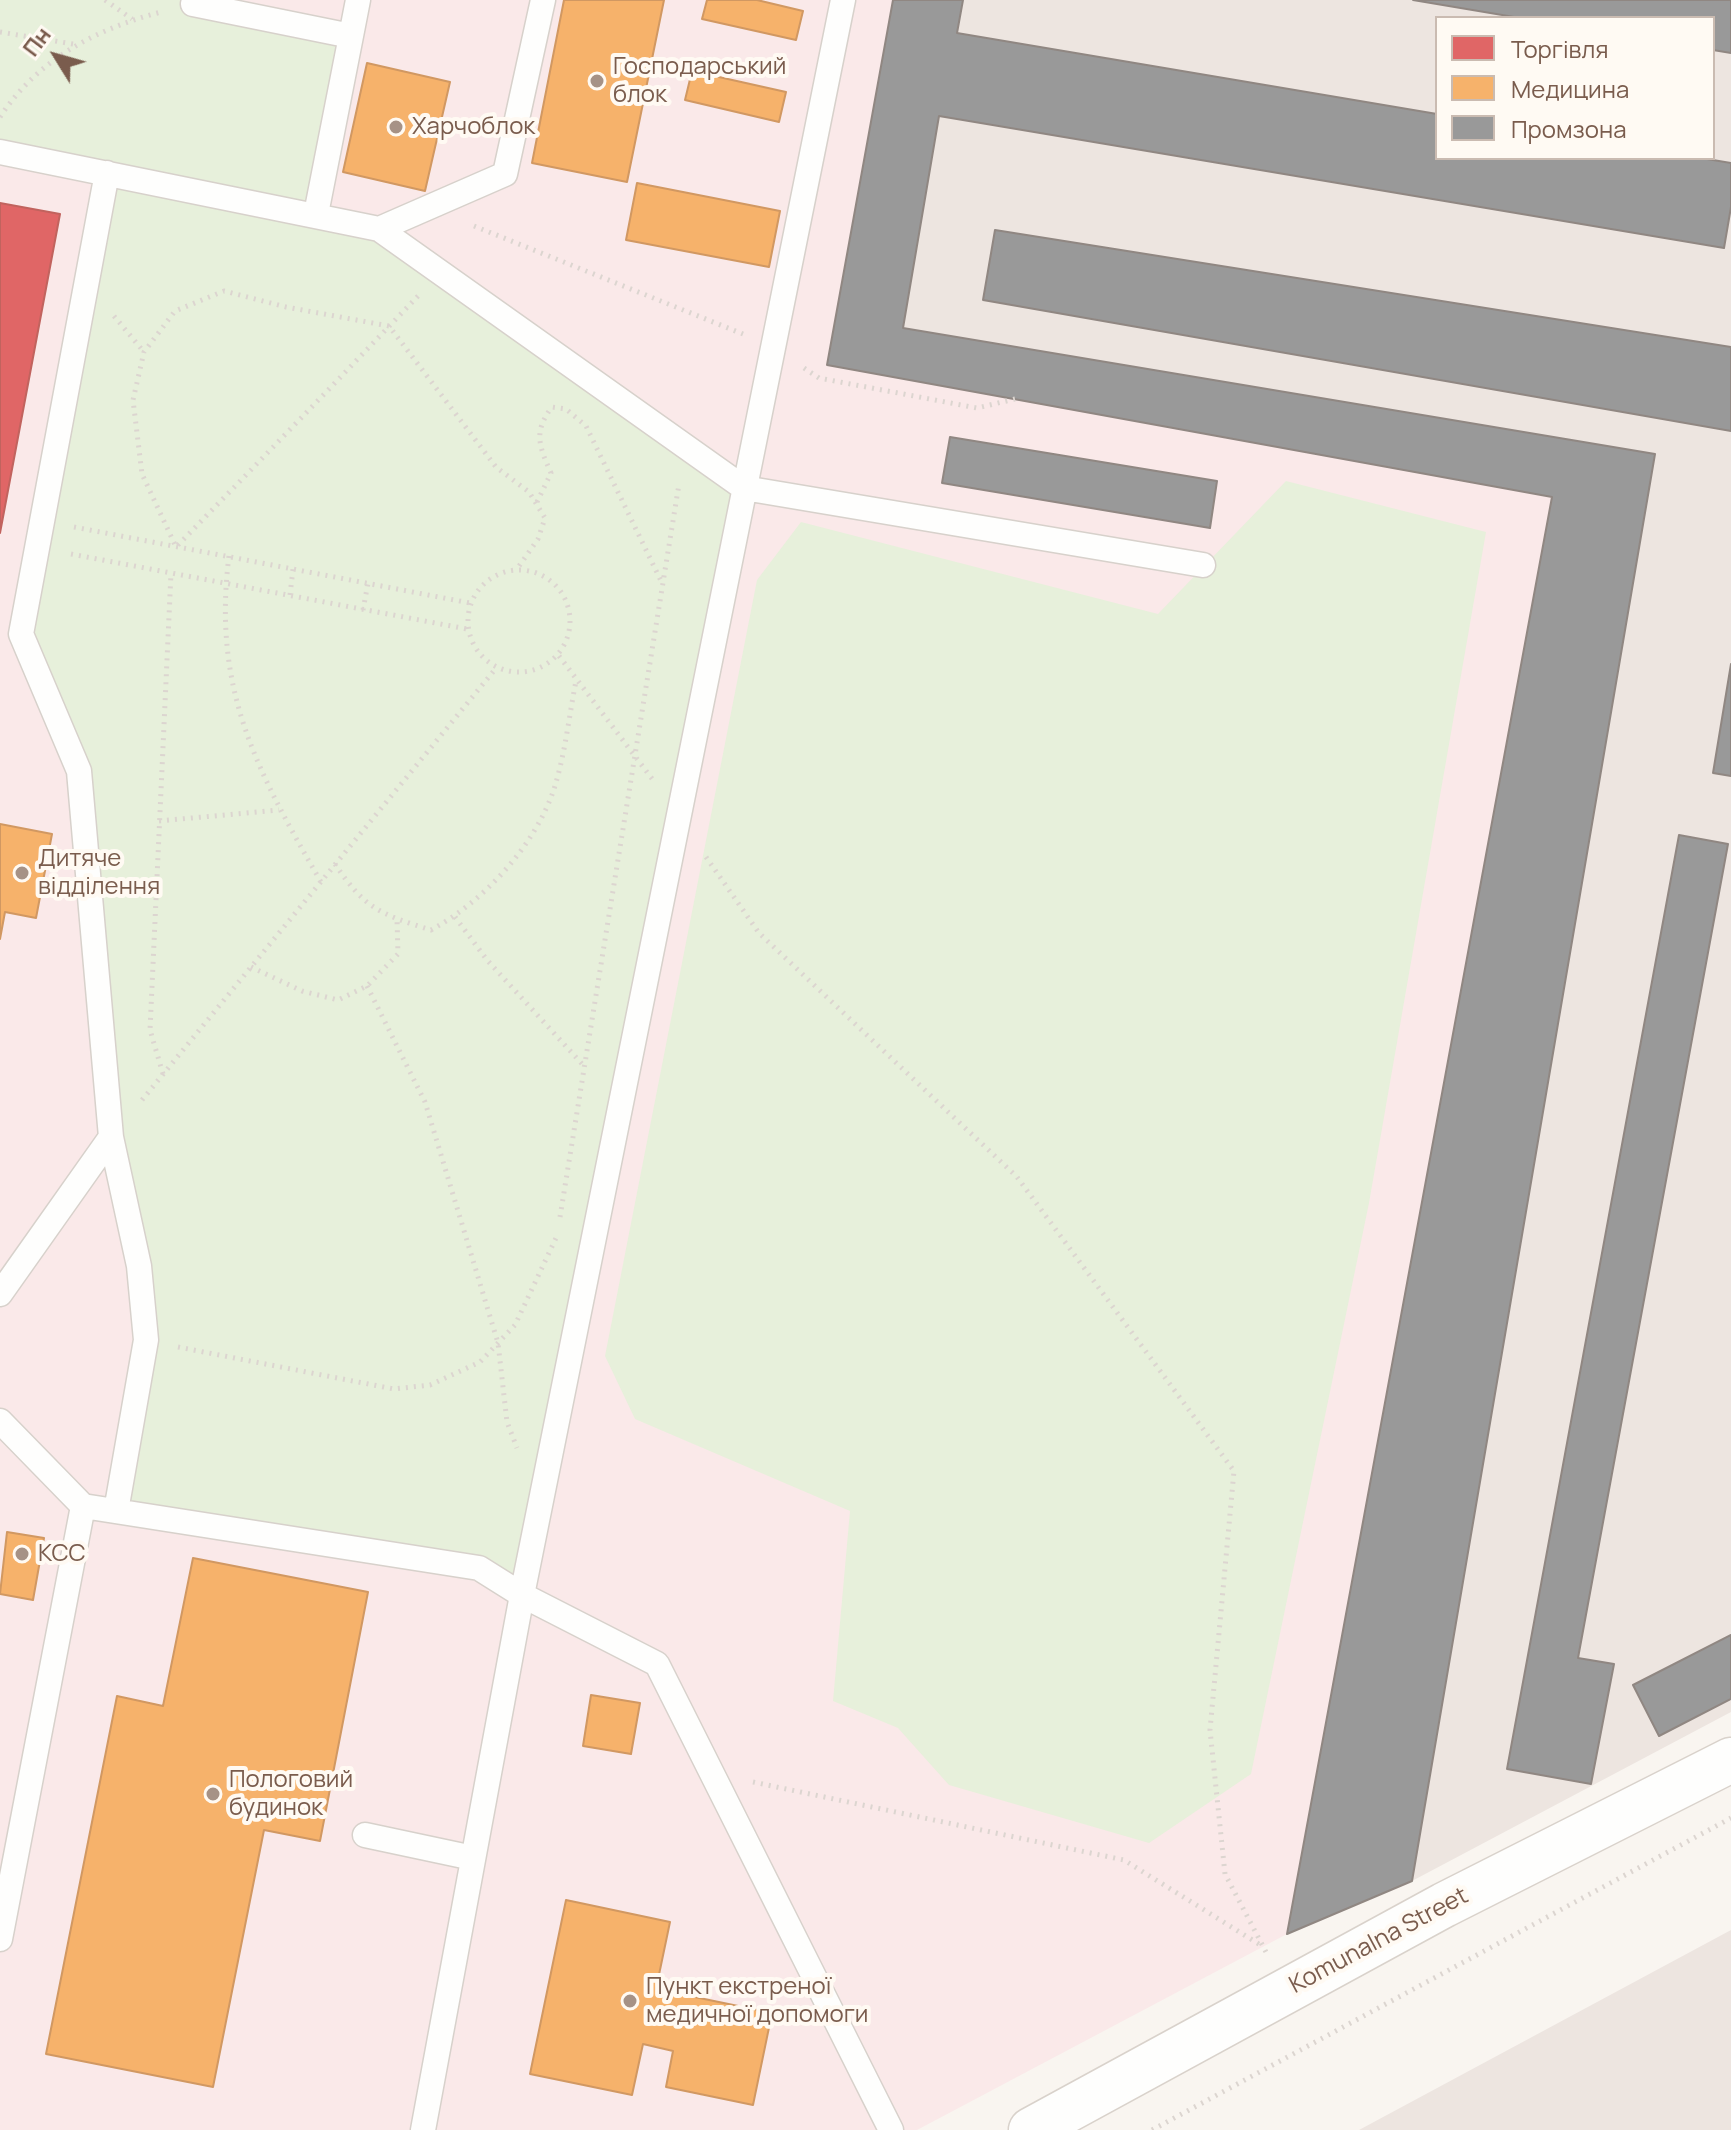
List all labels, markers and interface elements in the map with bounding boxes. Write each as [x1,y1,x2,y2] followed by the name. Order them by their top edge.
[16,16,96,96] north arrow
[1435,16,1715,160] legend
[16,21,58,62] text: Пн
[1511,32,1609,65] text: Торгівля
[613,53,786,109] place label: Господарський блок
[588,72,606,90] marker: Господарський блок
[1511,72,1629,105] text: Медицина
[1511,112,1626,145] text: Промзона
[412,113,535,141] place label: Харчоблок
[387,118,405,136] marker: Харчоблок
[38,845,160,901] place label: Дитяче відділення
[13,864,31,882] marker: Дитяче відділення
[38,1540,86,1568] place label: КСС
[13,1545,31,1563] marker: КСС
[229,1766,353,1822] place label: Пологовий будинок
[204,1785,222,1803] marker: Пологовий будинок
[1285,1882,1473,2000] street label: Komunalna Street
[646,1973,869,2029] place label: Пункт екстреної медичної допомоги
[621,1992,639,2010] marker: Пункт екстреної медичної допомоги

